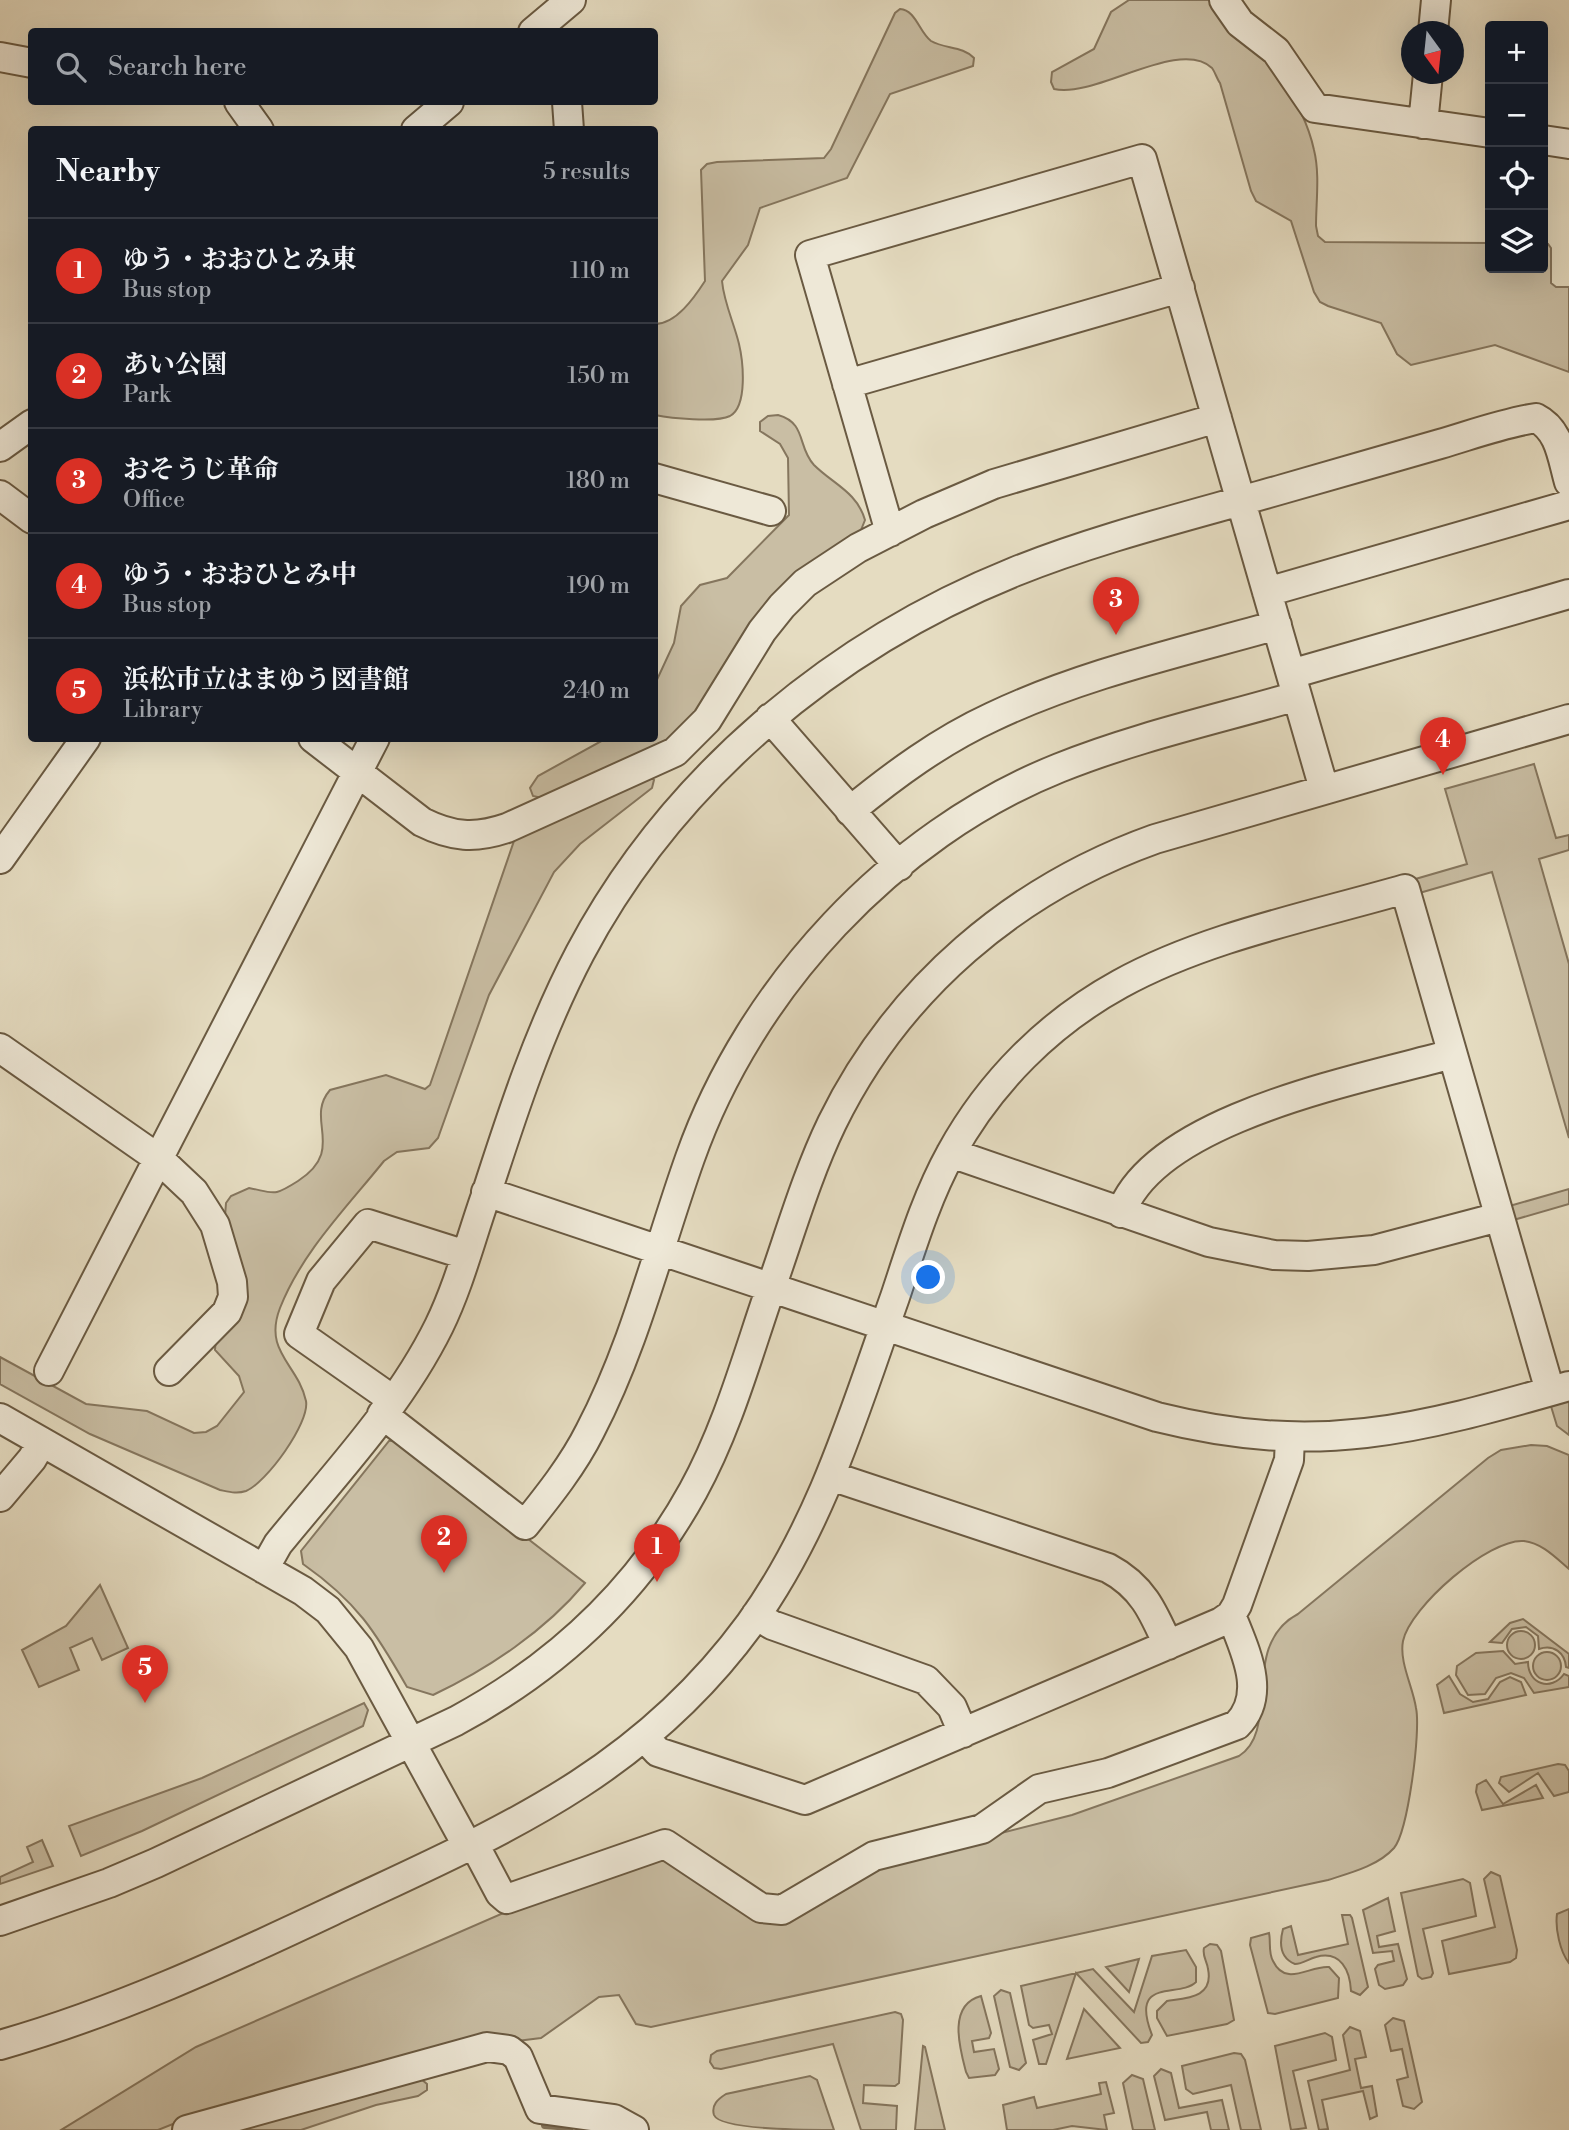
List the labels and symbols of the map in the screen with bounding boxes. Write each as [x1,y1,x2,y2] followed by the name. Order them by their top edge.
[1401,21,1464,84] north arrow
[1093,577,1139,635] pin: 3
[1420,717,1466,775] pin: 4
[911,1260,945,1294] your location
[421,1515,467,1573] pin: 2
[634,1524,680,1582] pin: 1
[122,1645,168,1703] pin: 5

